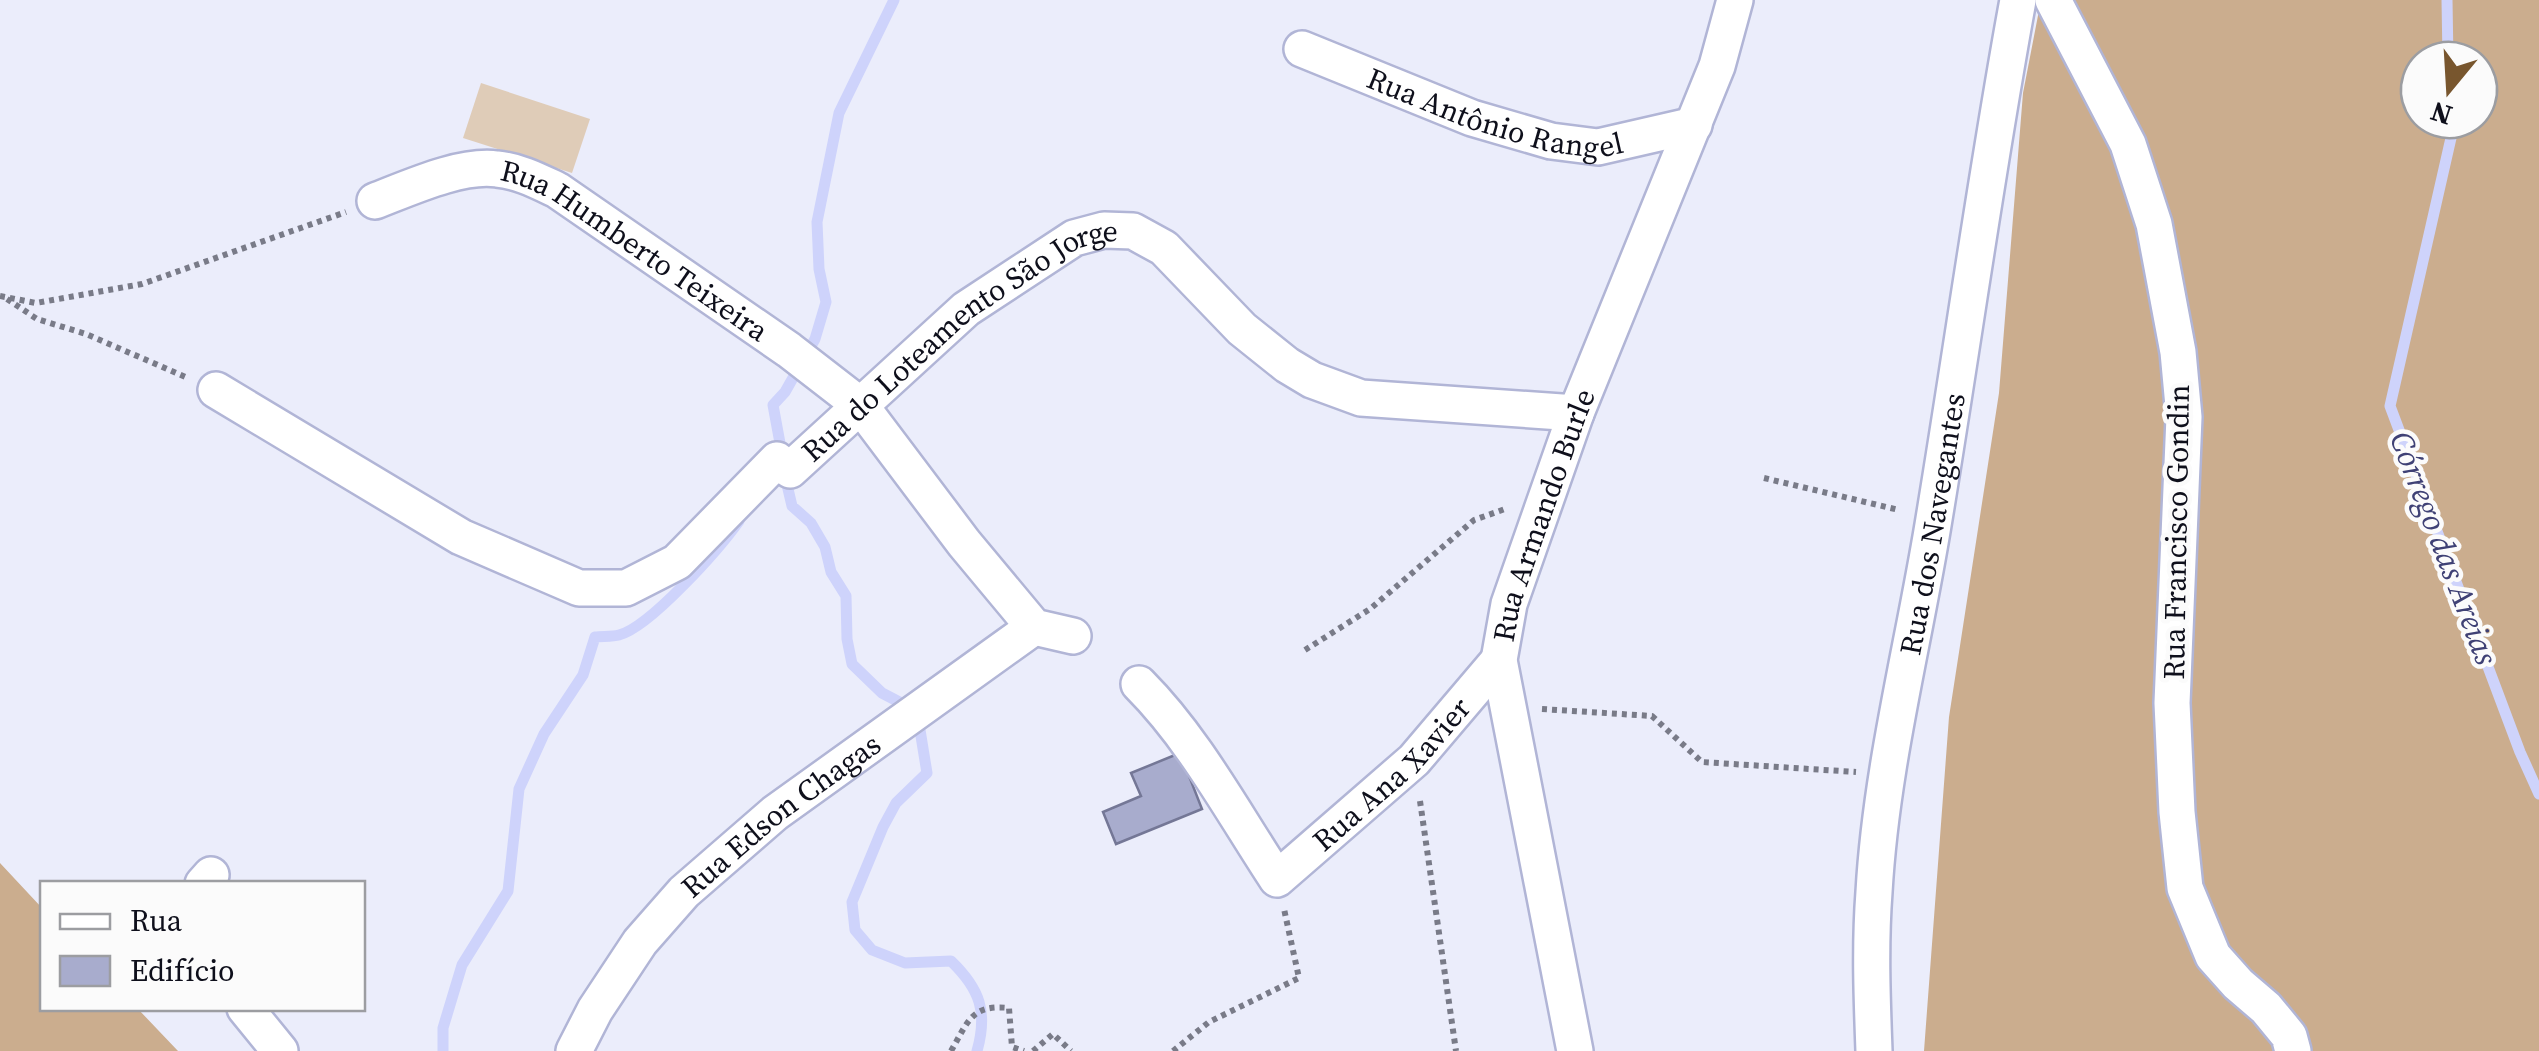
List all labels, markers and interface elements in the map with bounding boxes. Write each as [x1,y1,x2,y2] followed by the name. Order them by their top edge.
[2399,40,2499,140] north arrow
[1361,57,1627,167] street label: Rua Antônio Rangel
[2426,93,2457,135] text: N
[497,149,778,351] street label: Rua Humberto Teixeira
[792,209,1119,471] street label: Rua do Loteamento São Jorge
[1482,382,1604,645] street label: Rua Armando Burle
[2153,384,2199,680] street label: Rua Francisco Gondin
[1889,390,1974,658] street label: Rua dos Navegantes
[2379,425,2509,671] water label: Córrego das Areias
[1303,688,1480,860] street label: Rua Ana Xavier
[672,723,889,906] street label: Rua Edson Chagas
[40,881,365,1011] legend
[130,900,183,941] text: Rua
[130,950,235,991] text: Edifício

